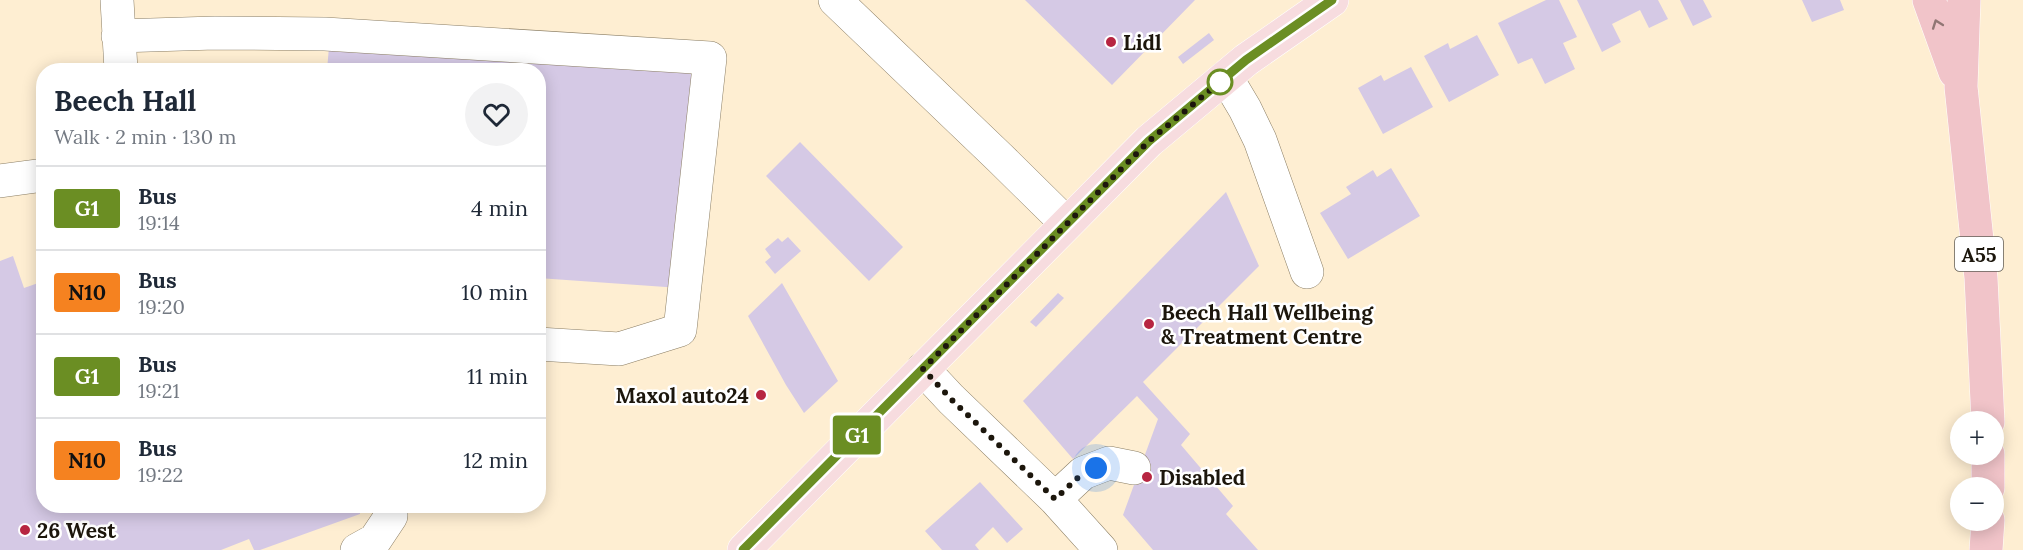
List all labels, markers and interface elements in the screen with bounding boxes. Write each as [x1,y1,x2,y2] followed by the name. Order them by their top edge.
[1932,19,1945,30] one-way arrow
[1123,29,1162,56] place label: Lidl
[1104,35,1118,49] marker: Lidl
[1207,69,1233,95] unlabelled marker
[54,83,196,119] text: Beech Hall
[465,83,528,146] button: heart
[54,124,236,149] text: Walk · 2 min · 130 m
[138,182,177,210] text: Bus
[471,194,528,222] text: 4 min
[75,195,99,222] text: G1
[138,210,180,235] text: 19:14
[1955,237,2003,271] road number: A55
[138,266,177,294] text: Bus
[461,278,528,306] text: 10 min
[68,279,106,306] text: N10
[138,294,185,319] text: 19:20
[1161,299,1374,350] place label: Beech Hall Wellbeing & Treatment Centre
[1142,317,1156,331] marker: Beech Hall Wellbeing & Treatment Centre
[138,350,177,378] text: Bus
[467,362,528,390] text: 11 min
[75,363,99,390] text: G1
[138,378,180,403] text: 19:21
[616,382,749,409] place label: Maxol auto24
[754,388,768,402] marker: Maxol auto24
[1950,411,2004,531] map controls
[1950,411,2004,465] button: +
[830,416,884,454] line badge: G1
[845,422,869,449] text: G1
[138,434,177,462] text: Bus
[463,446,528,474] text: 12 min
[68,447,106,474] text: N10
[1081,453,1111,483] your location
[138,462,183,487] text: 19:22
[1159,464,1245,491] place label: Disabled
[1140,470,1154,484] marker: Disabled
[1950,477,2004,531] button: −
[37,517,116,544] place label: 26 West
[18,523,32,537] marker: 26 West

